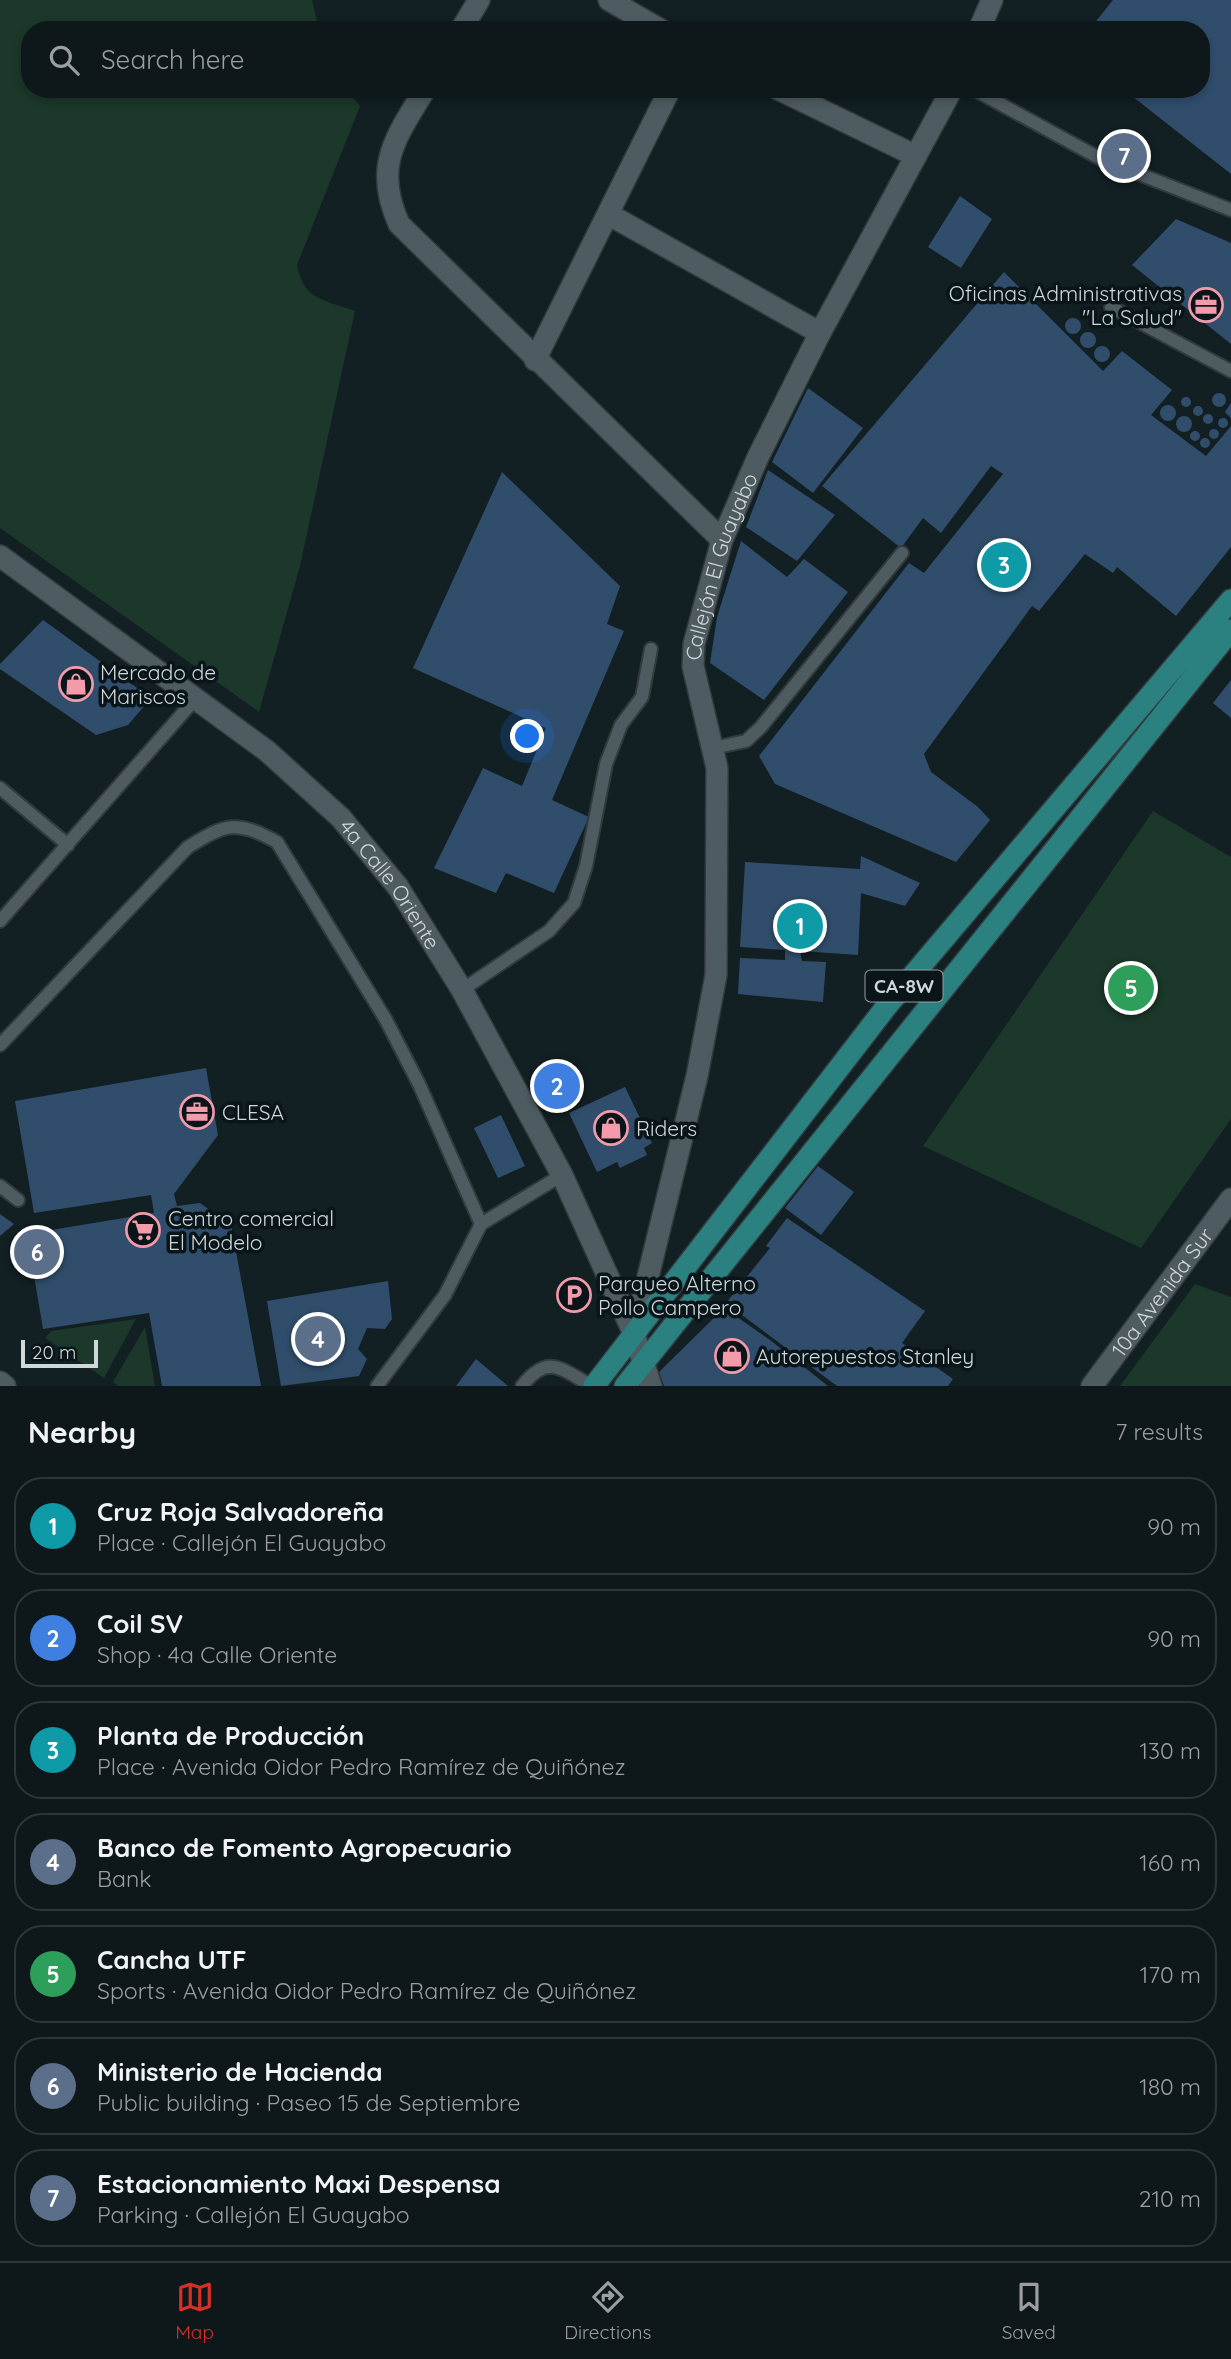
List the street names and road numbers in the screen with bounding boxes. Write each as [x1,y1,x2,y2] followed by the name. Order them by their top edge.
[680,469,763,661] street label: Callejón El Guayabo
[334,814,446,954] street label: 4a Calle Oriente
[866,970,942,1002] road number: CA-8W
[1105,1222,1218,1362] street label: 10a Avenida Sur

